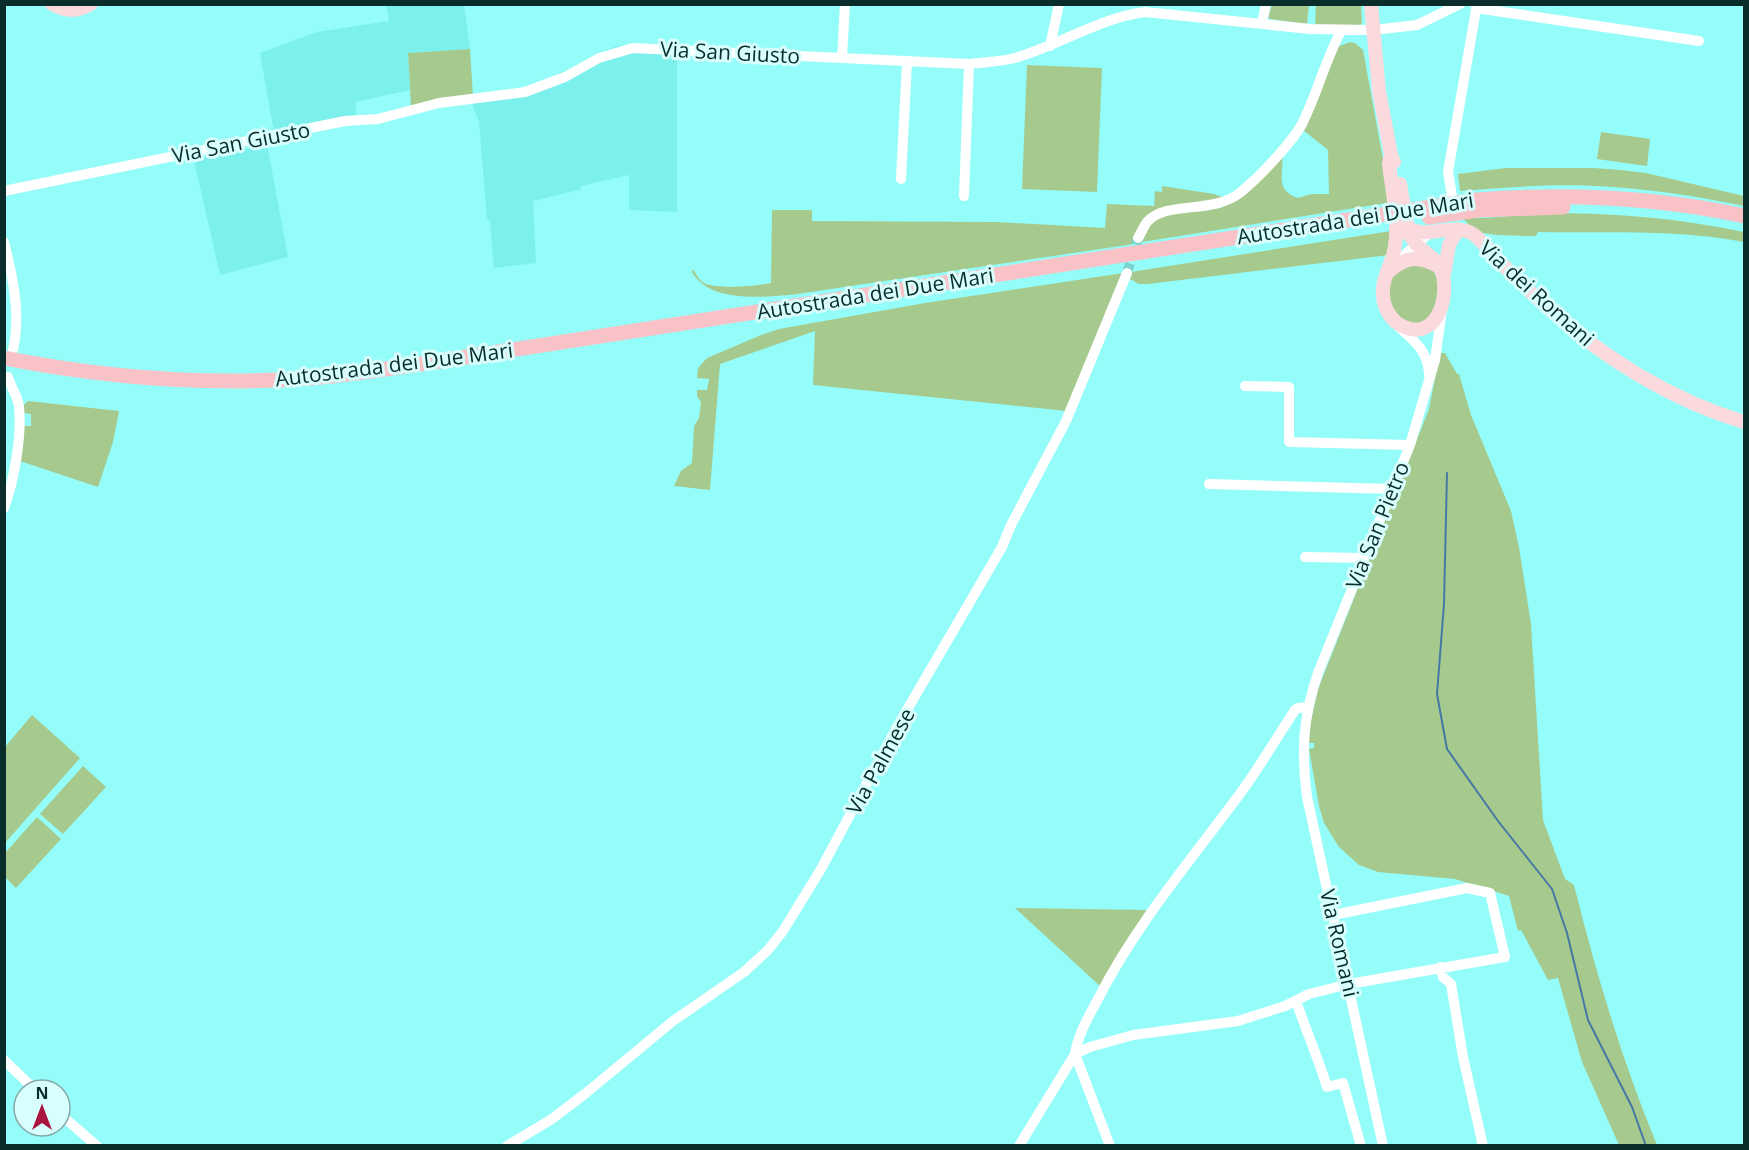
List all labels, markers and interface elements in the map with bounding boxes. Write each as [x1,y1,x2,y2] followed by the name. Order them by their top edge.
[659,34,801,70] street label: Via San Giusto
[170,115,312,169] street label: Via San Giusto
[1235,185,1475,251] street label: Autostrada dei Due Mari
[1474,234,1600,352] street label: Via dei Romani
[755,260,995,326] street label: Autostrada dei Due Mari
[274,336,514,392] street label: Autostrada dei Due Mari
[1339,457,1415,593] street label: Via San Pietro
[839,703,921,819] street label: Via Palmese
[1314,886,1366,1000] street label: Via Romani
[12,1078,72,1138] north arrow
[35,1082,49,1104] text: N

